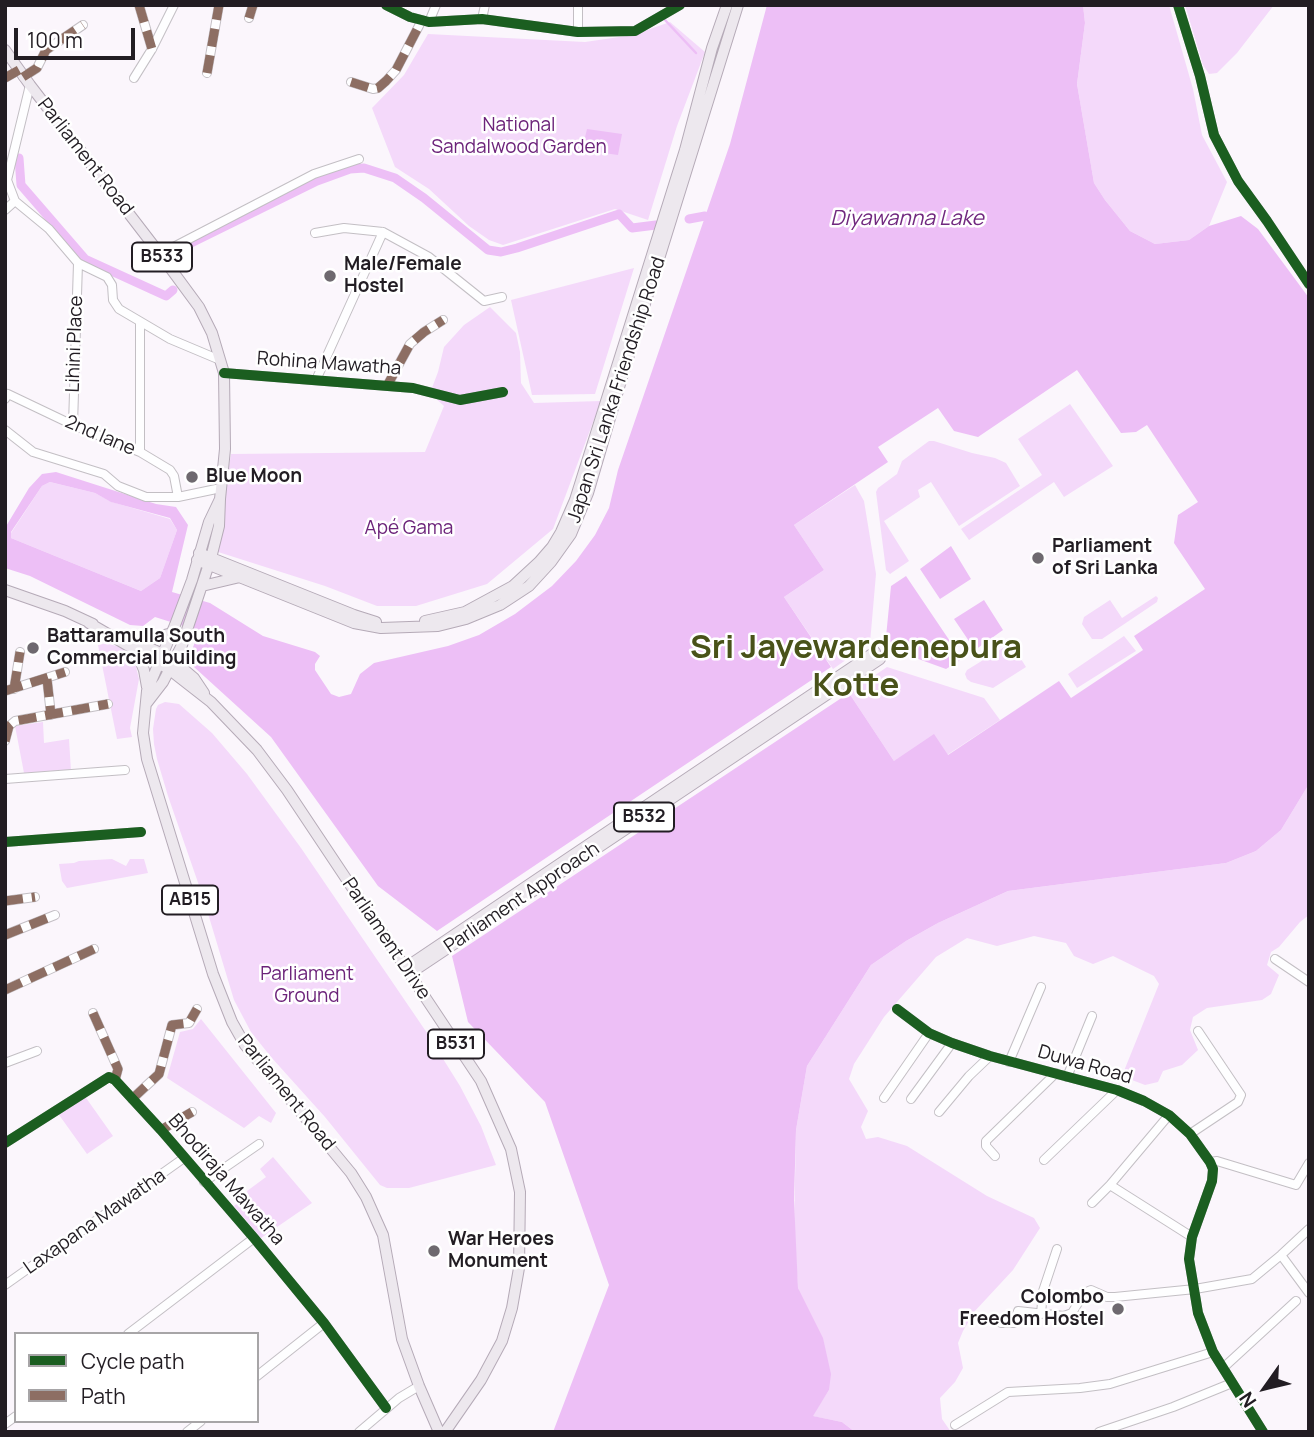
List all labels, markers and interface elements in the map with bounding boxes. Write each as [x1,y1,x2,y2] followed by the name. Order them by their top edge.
[18,14,138,58] scale bar
[27,26,83,54] text: 100 m
[32,94,138,220] street label: Parliament Road
[431,115,607,159] park label: National Sandalwood Garden
[830,206,984,232] water label: Diyawanna Lake
[132,243,192,272] road number: B533
[344,254,462,298] place label: Male/Female Hostel
[563,254,671,526] street label: Japan Sri Lanka Friendship Road
[322,268,338,284] marker: Male/Female Hostel
[62,295,88,393] street label: Lihini Place
[256,348,402,380] street label: Rohina Mawatha
[61,411,139,461] street label: 2nd lane
[206,466,302,488] place label: Blue Moon
[184,469,200,485] marker: Blue Moon
[365,518,453,540] park label: Apé Gama
[1052,536,1158,580] place label: Parliament of Sri Lanka
[1030,550,1046,566] marker: Parliament of Sri Lanka
[47,626,237,670] place label: Battaramulla South Commercial building
[690,629,1022,707] district label: Sri Jayewardenepura Kotte
[25,640,41,656] marker: Battaramulla South Commercial building
[614,802,674,832] road number: B532
[440,838,604,958] street label: Parliament Approach
[337,874,435,1004] street label: Parliament Drive
[162,886,218,915] road number: AB15
[260,964,354,1008] park label: Parliament Ground
[232,1030,340,1156] street label: Parliament Road
[428,1030,484,1058] road number: B531
[1035,1041,1135,1089] street label: Duwa Road
[163,1110,289,1250] street label: Bhodiraja Mawatha
[20,1164,170,1280] street label: Laxapana Mawatha
[448,1229,554,1273] place label: War Heroes Monument
[426,1243,442,1259] marker: War Heroes Monument
[959,1287,1104,1331] place label: Colombo Freedom Hostel
[1110,1301,1126,1317] marker: Colombo Freedom Hostel
[14,1332,259,1423] legend
[81,1347,184,1375] text: Cycle path
[1230,1353,1300,1423] north arrow
[81,1382,126,1410] text: Path
[1233,1387,1262,1413] text: N

